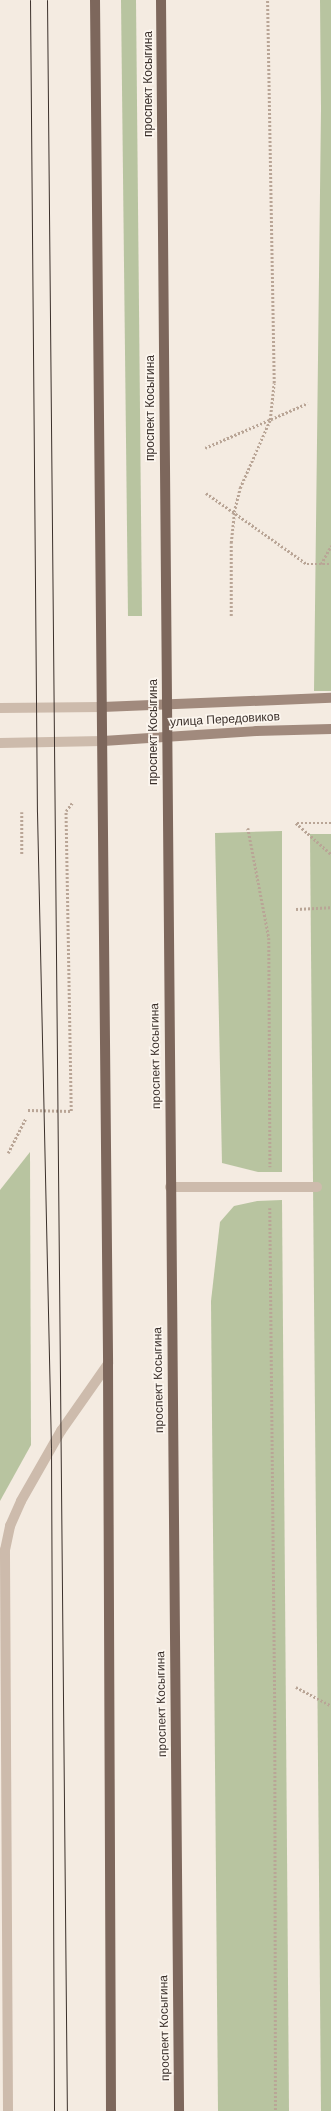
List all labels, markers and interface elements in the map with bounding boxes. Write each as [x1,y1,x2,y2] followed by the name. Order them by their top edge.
[142,31,156,137] street label: проспект Косыгина
[144,355,158,461] street label: проспект Косыгина
[147,679,161,785] street label: проспект Косыгина
[170,710,280,730] street label: улица Передовиков
[148,1003,164,1109] street label: проспект Косыгина
[151,1327,167,1433] street label: проспект Косыгина
[154,1651,170,1757] street label: проспект Косыгина
[157,1975,173,2081] street label: проспект Косыгина

